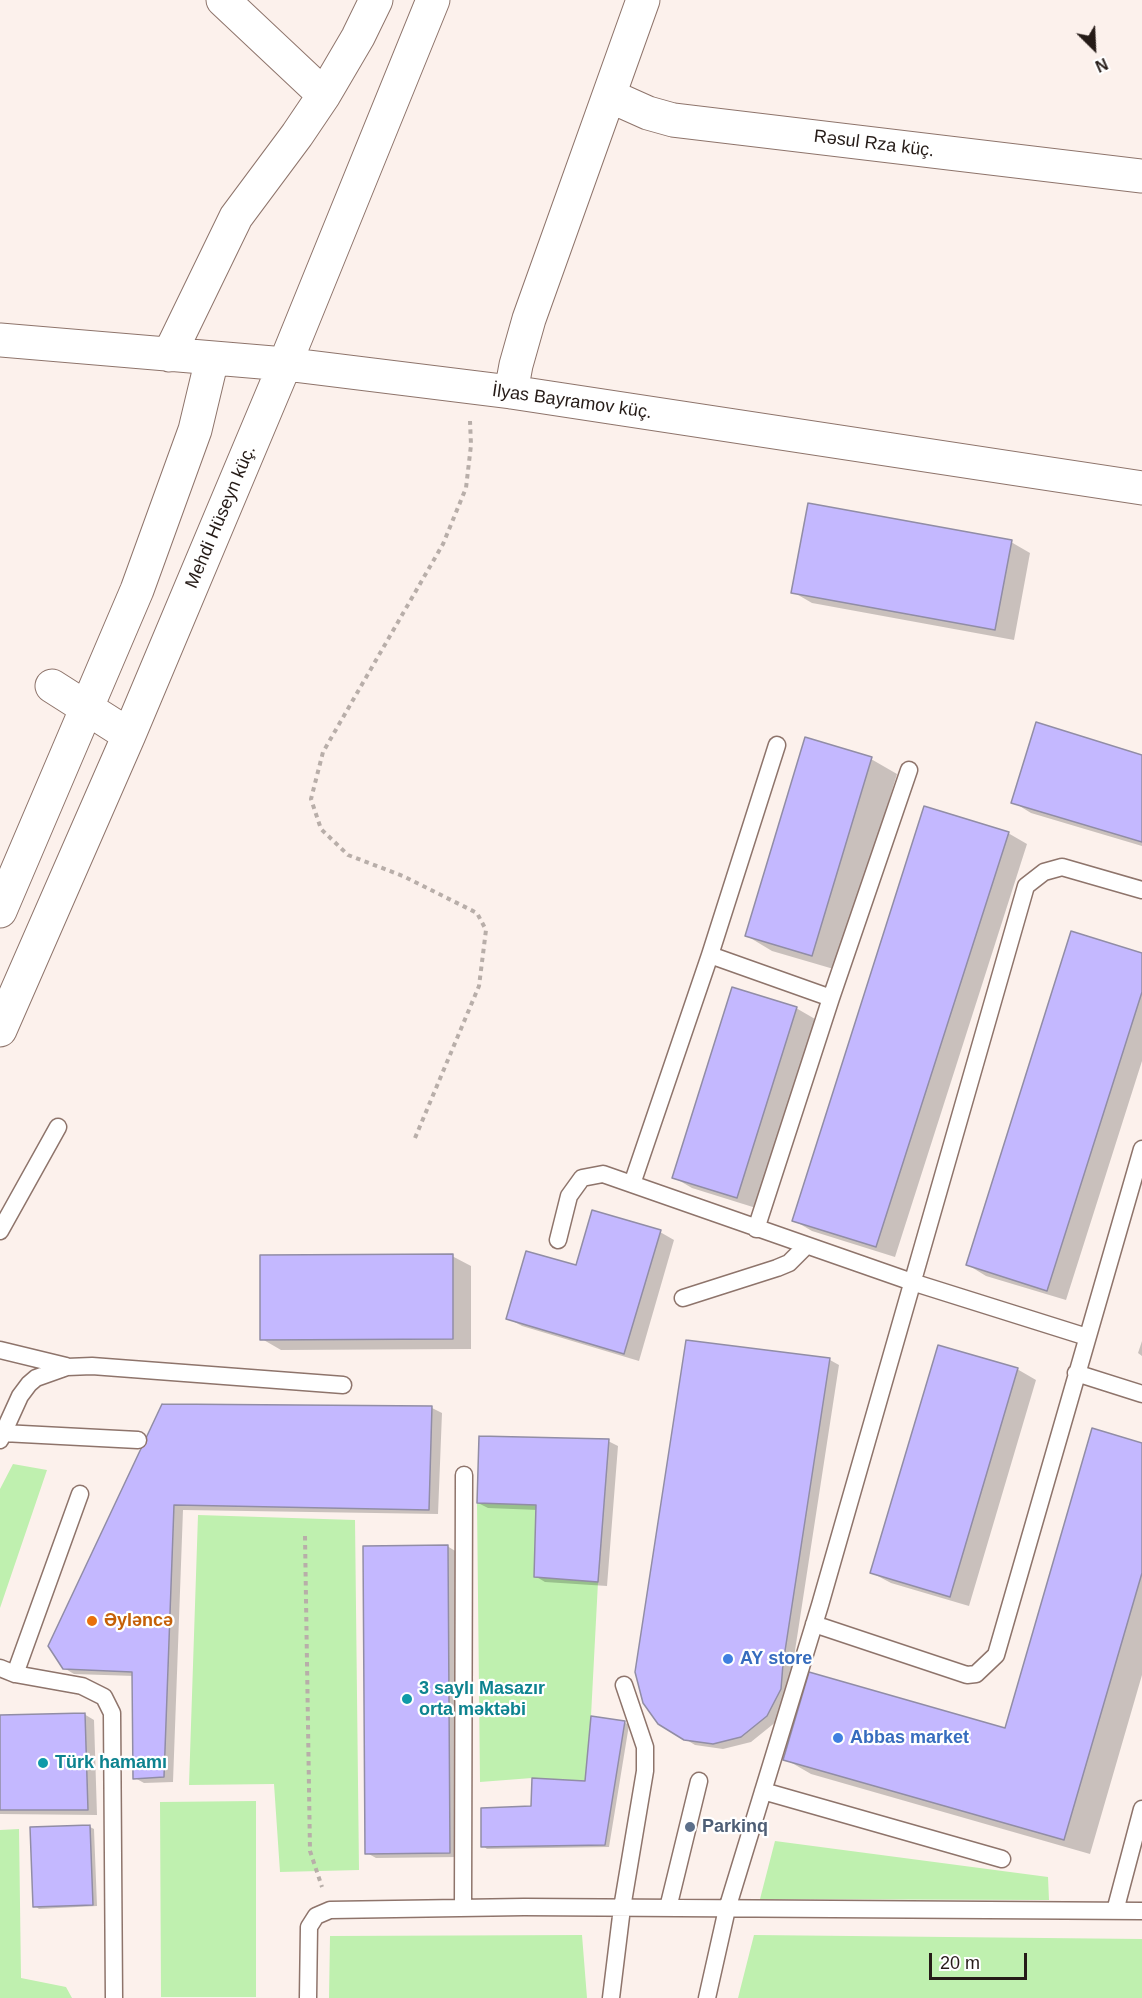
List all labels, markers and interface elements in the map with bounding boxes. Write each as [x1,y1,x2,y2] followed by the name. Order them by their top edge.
[1064,18,1124,78] north arrow
[1093,55,1110,75] text: N
[813,126,935,162] street label: Rəsul Rza küç.
[491,380,653,424] street label: İlyas Bayramov küç.
[181,442,261,592] street label: Mehdi Hüseyn küç.
[104,1610,173,1632] place label: Əyləncə
[85,1614,99,1628] marker: Əyləncə
[740,1648,812,1670] place label: AY store
[721,1652,735,1666] marker: AY store
[419,1678,545,1720] place label: 3 saylı Masazır orta məktəbi
[400,1692,414,1706] marker: 3 saylı Masazır orta məktəbi
[850,1727,969,1749] place label: Abbas market
[831,1731,845,1745] marker: Abbas market
[55,1752,167,1774] place label: Türk hamamı
[36,1756,50,1770] marker: Türk hamamı
[702,1816,768,1838] place label: Parkinq
[683,1820,697,1834] marker: Parkinq
[932,1941,1030,1979] scale bar
[940,1953,980,1973] text: 20 m

